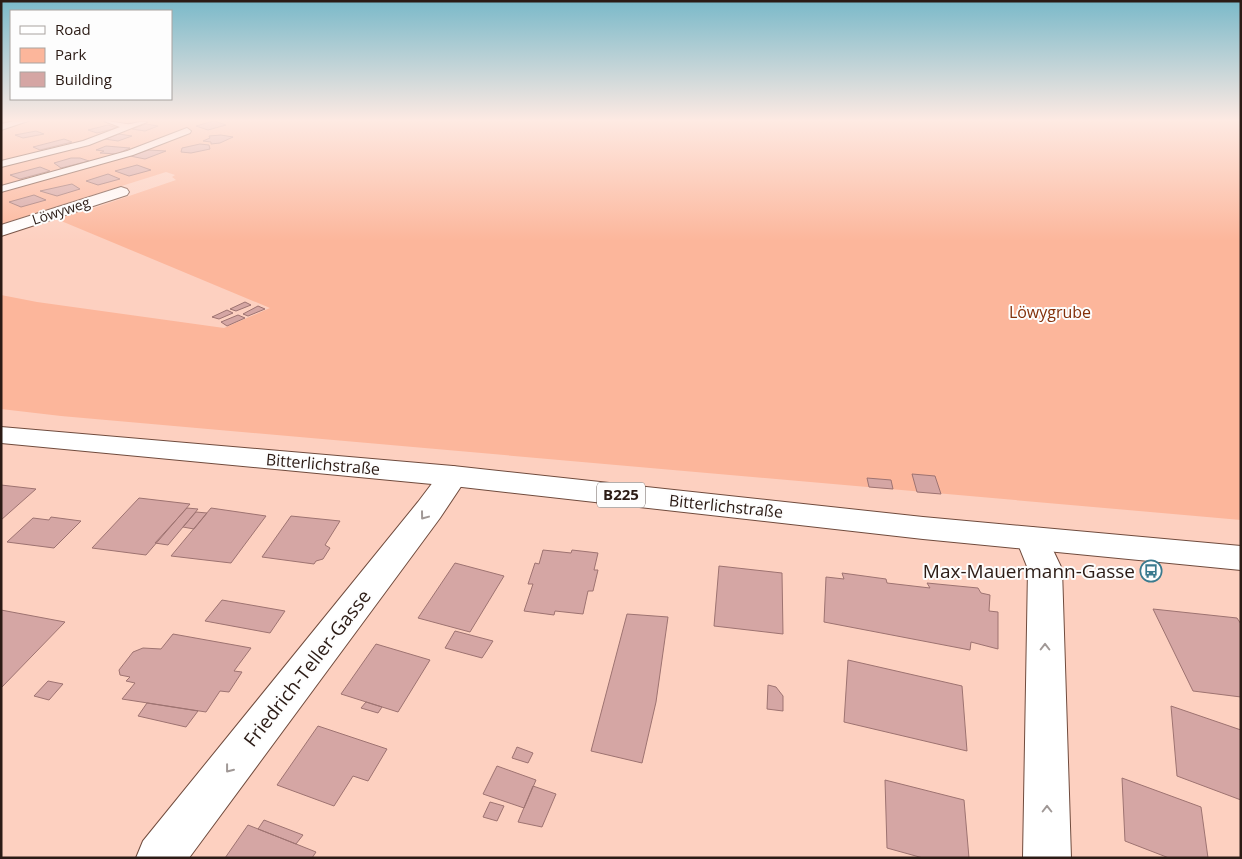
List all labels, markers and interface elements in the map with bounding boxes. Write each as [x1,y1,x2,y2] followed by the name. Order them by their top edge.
[10,10,172,100] legend
[55,19,91,39] text: Road
[55,44,86,64] text: Park
[55,69,112,89] text: Building
[29,192,93,229] street label: Löwyweg
[1009,301,1091,323] park label: Löwygrube
[265,448,381,480] street label: Bitterlichstraße
[597,482,645,508] road number: B225
[668,489,784,523] street label: Bitterlichstraße
[422,510,430,519] one-way arrow
[923,558,1135,584] place label: Max-Mauermann-Gasse
[1139,559,1163,583] bus stop icon: Max-Mauermann-Gasse
[237,584,377,752] street label: Friedrich-Teller-Gasse
[1040,642,1050,650] one-way arrow
[226,763,234,772] one-way arrow
[1042,805,1052,812] one-way arrow

